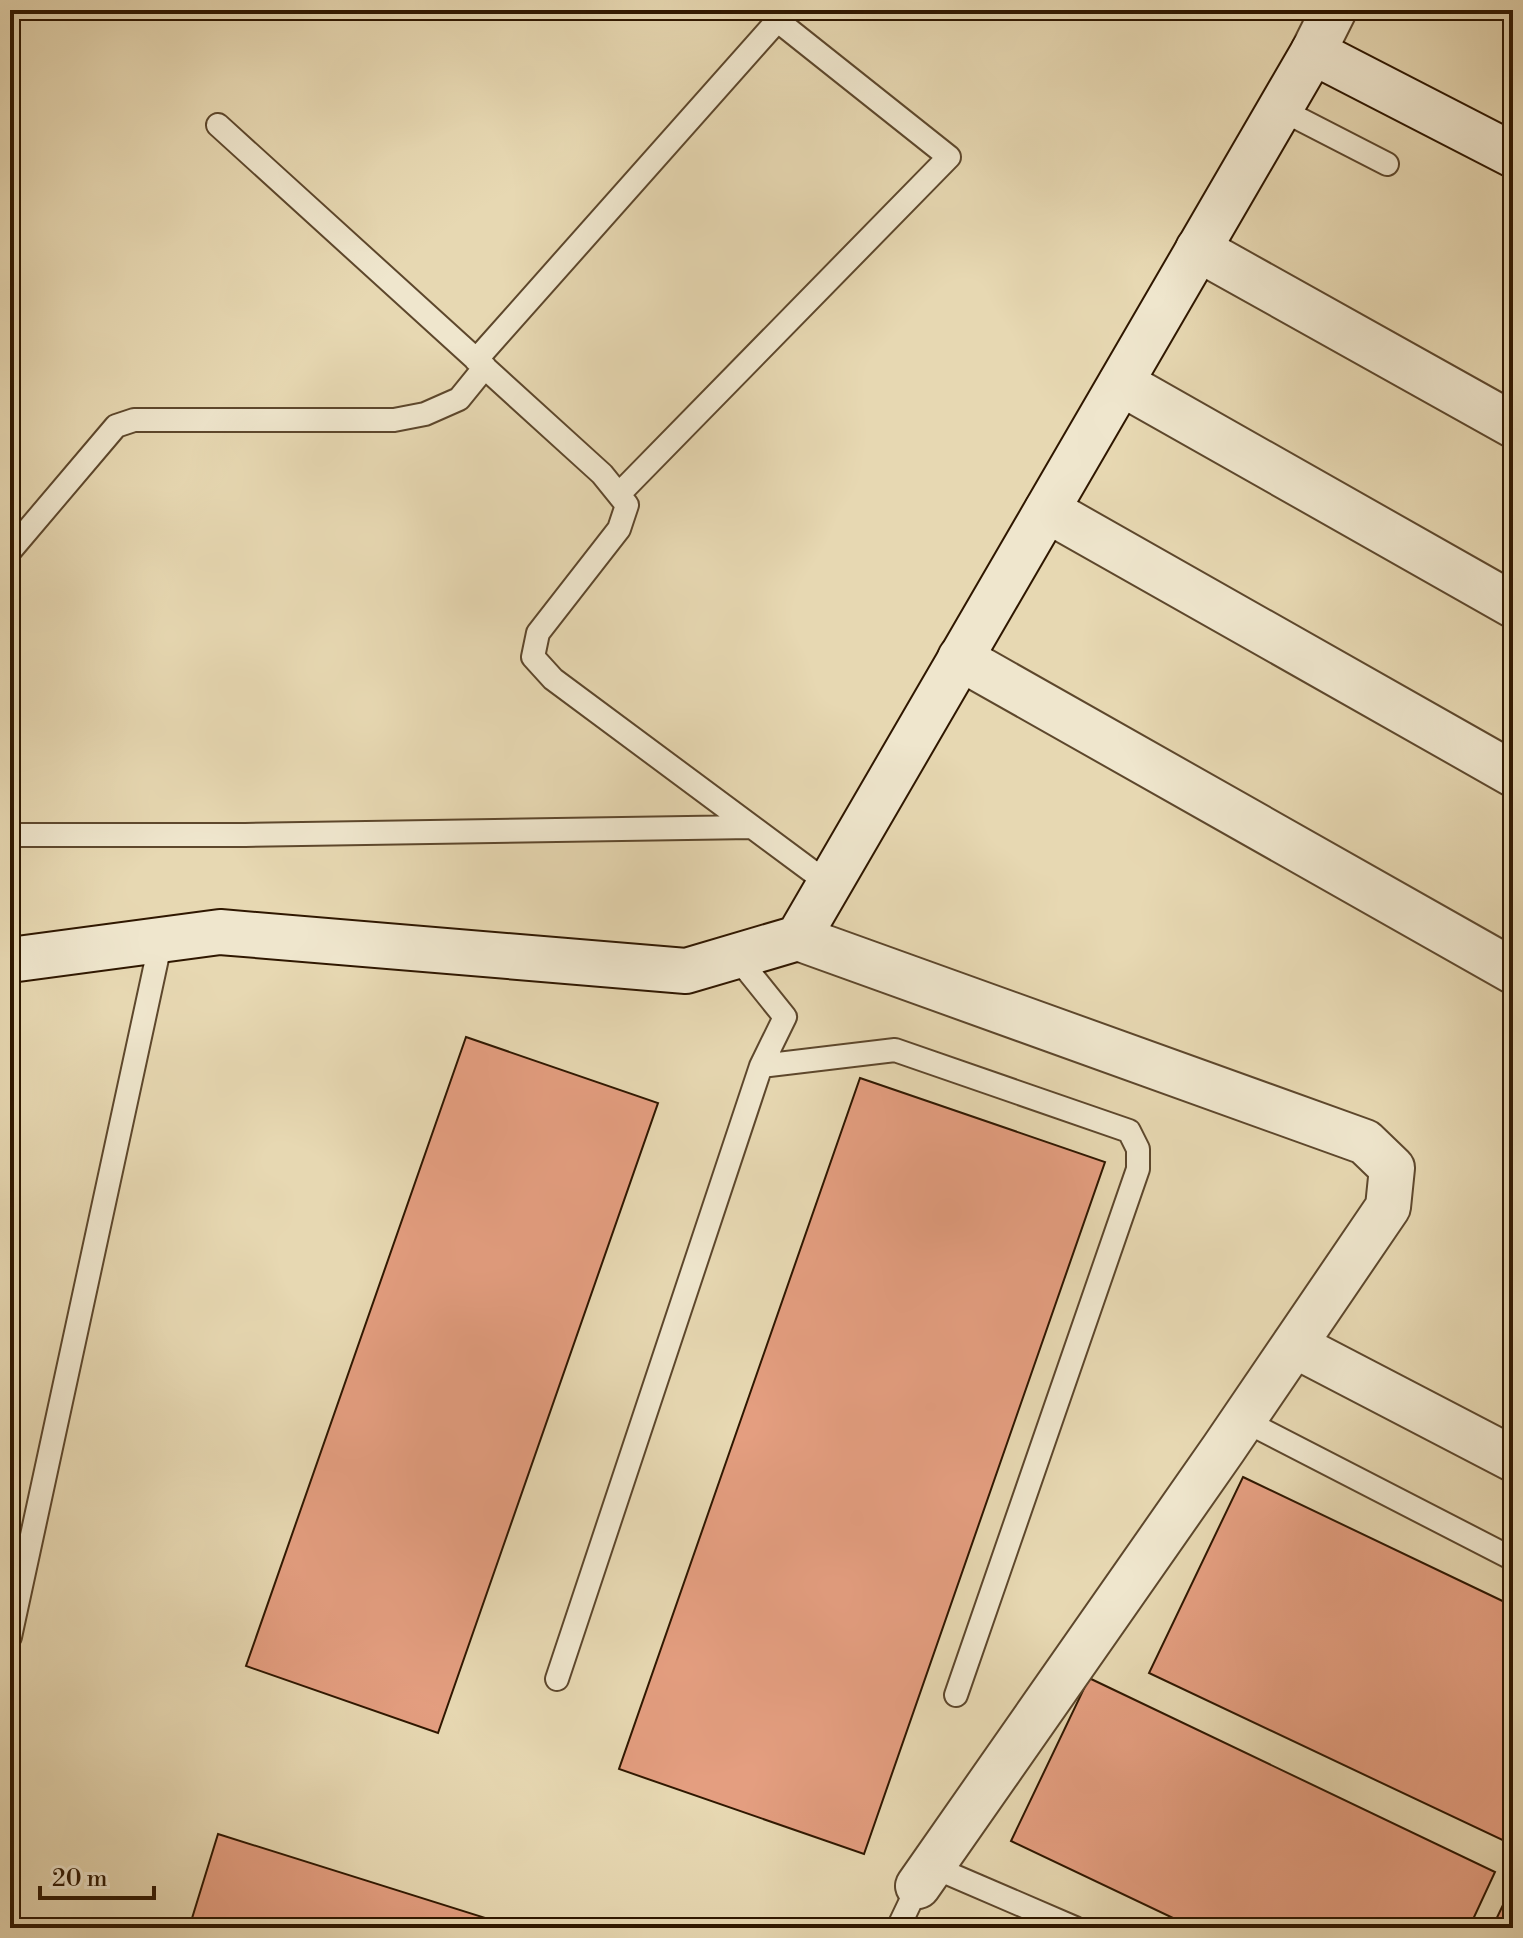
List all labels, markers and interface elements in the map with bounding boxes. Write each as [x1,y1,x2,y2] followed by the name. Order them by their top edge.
[40,1850,154,1900] scale bar
[52,1864,108,1894] text: 20 m

